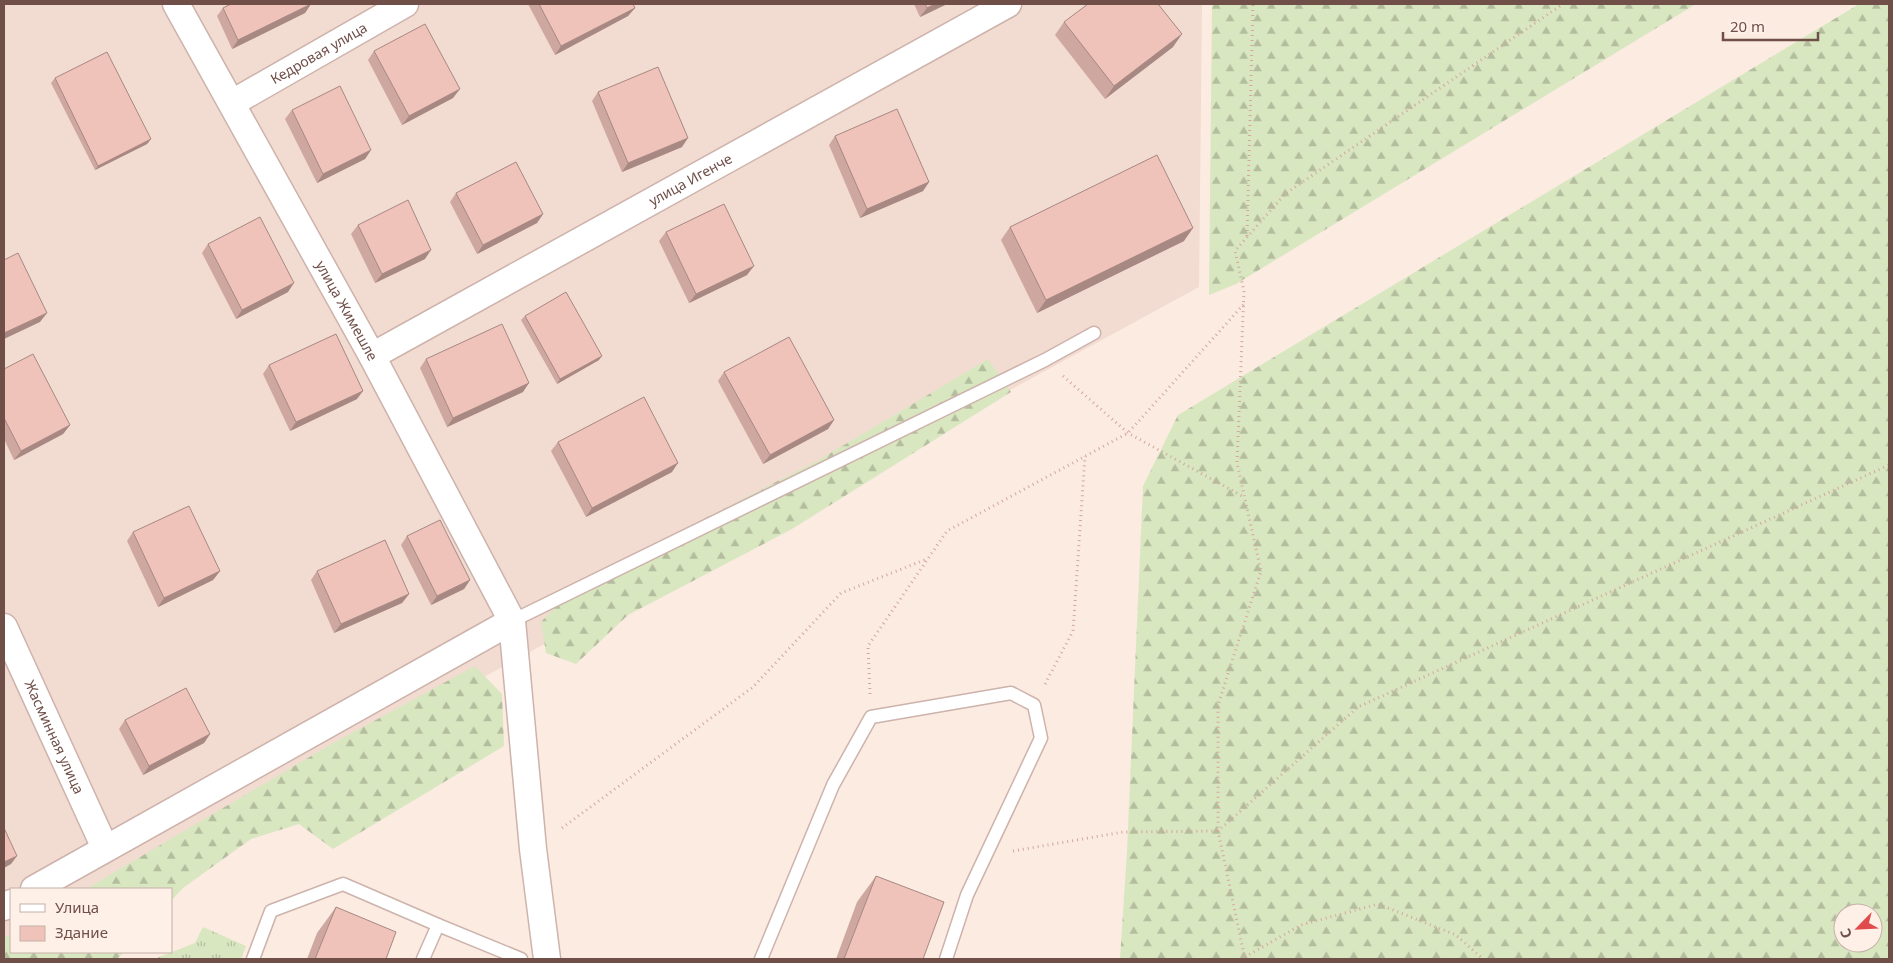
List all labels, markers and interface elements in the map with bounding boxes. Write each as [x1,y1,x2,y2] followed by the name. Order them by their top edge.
[1723,10,1818,42] scale bar
[1730,16,1765,36] text: 20 m
[267,18,370,88] street label: Кедровая улица
[645,149,735,210] street label: улица Игенче
[312,257,383,364] street label: улица Жимешле
[21,677,89,797] street label: Жасминная улица
[10,888,172,953] legend
[55,897,99,917] text: Улица
[1833,903,1883,953] north arrow
[55,922,108,942] text: Здание
[1835,926,1856,941] text: С

